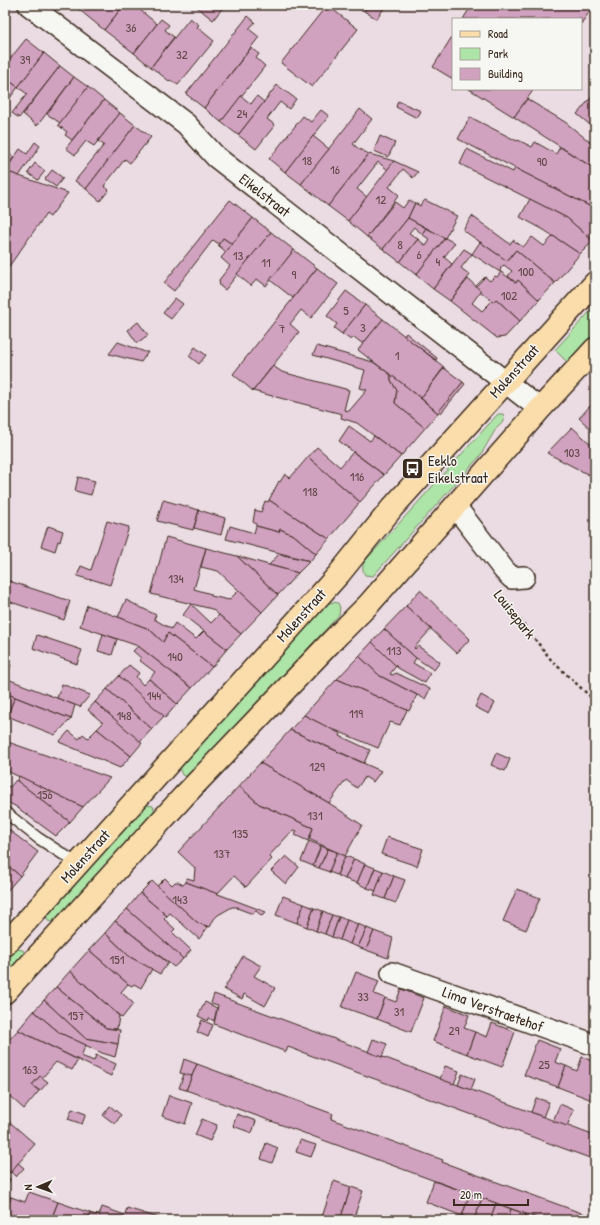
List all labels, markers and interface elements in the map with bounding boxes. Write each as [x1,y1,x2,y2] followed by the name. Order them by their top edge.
[125,18,137,36] house number: 36
[452,18,582,90] legend
[488,25,508,42] text: Road
[176,45,188,63] house number: 32
[488,45,508,62] text: Park
[20,50,31,68] house number: 39
[488,65,523,82] text: Building
[237,104,248,122] house number: 24
[302,151,313,169] house number: 18
[537,152,547,170] house number: 90
[330,160,340,178] house number: 16
[235,168,296,222] street label: Eikelstraat
[376,190,386,208] house number: 12
[397,235,403,253] house number: 8
[416,245,422,263] house number: 6
[233,246,243,264] house number: 13
[436,252,441,270] house number: 4
[261,253,271,271] house number: 11
[518,262,534,280] house number: 100
[292,265,297,283] house number: 9
[501,286,517,304] house number: 102
[343,301,349,319] house number: 5
[360,318,366,336] house number: 3
[279,319,285,337] house number: 7
[484,339,544,402] street label: Molenstraat
[395,346,400,364] house number: 1
[564,443,580,461] house number: 103
[428,450,489,488] place label: Eeklo Eikelstraat
[399,456,425,482] bus stop icon: Eeklo Eikelstraat
[350,467,364,485] house number: 116
[302,482,318,500] house number: 118
[168,569,184,587] house number: 134
[271,583,331,646] street label: Molenstraat
[489,585,541,643] street label: Louisepark
[386,641,402,659] house number: 113
[167,647,183,665] house number: 140
[147,686,161,704] house number: 144
[349,704,363,722] house number: 119
[116,706,132,724] house number: 148
[309,757,325,775] house number: 129
[37,785,53,803] house number: 156
[307,806,323,824] house number: 131
[55,824,115,887] street label: Molenstraat
[232,824,249,842] house number: 135
[214,844,230,862] house number: 137
[172,890,188,908] house number: 143
[110,950,125,968] house number: 151
[440,981,547,1037] street label: Lima Verstraetehof
[357,987,369,1005] house number: 33
[394,1002,405,1020] house number: 31
[68,1006,84,1024] house number: 157
[449,1021,460,1039] house number: 29
[538,1055,550,1073] house number: 25
[22,1060,38,1078] house number: 163
[18,1167,58,1207] north arrow
[454,1181,528,1207] scale bar
[21,1184,35,1191] text: N
[460,1186,482,1203] text: 20 m

